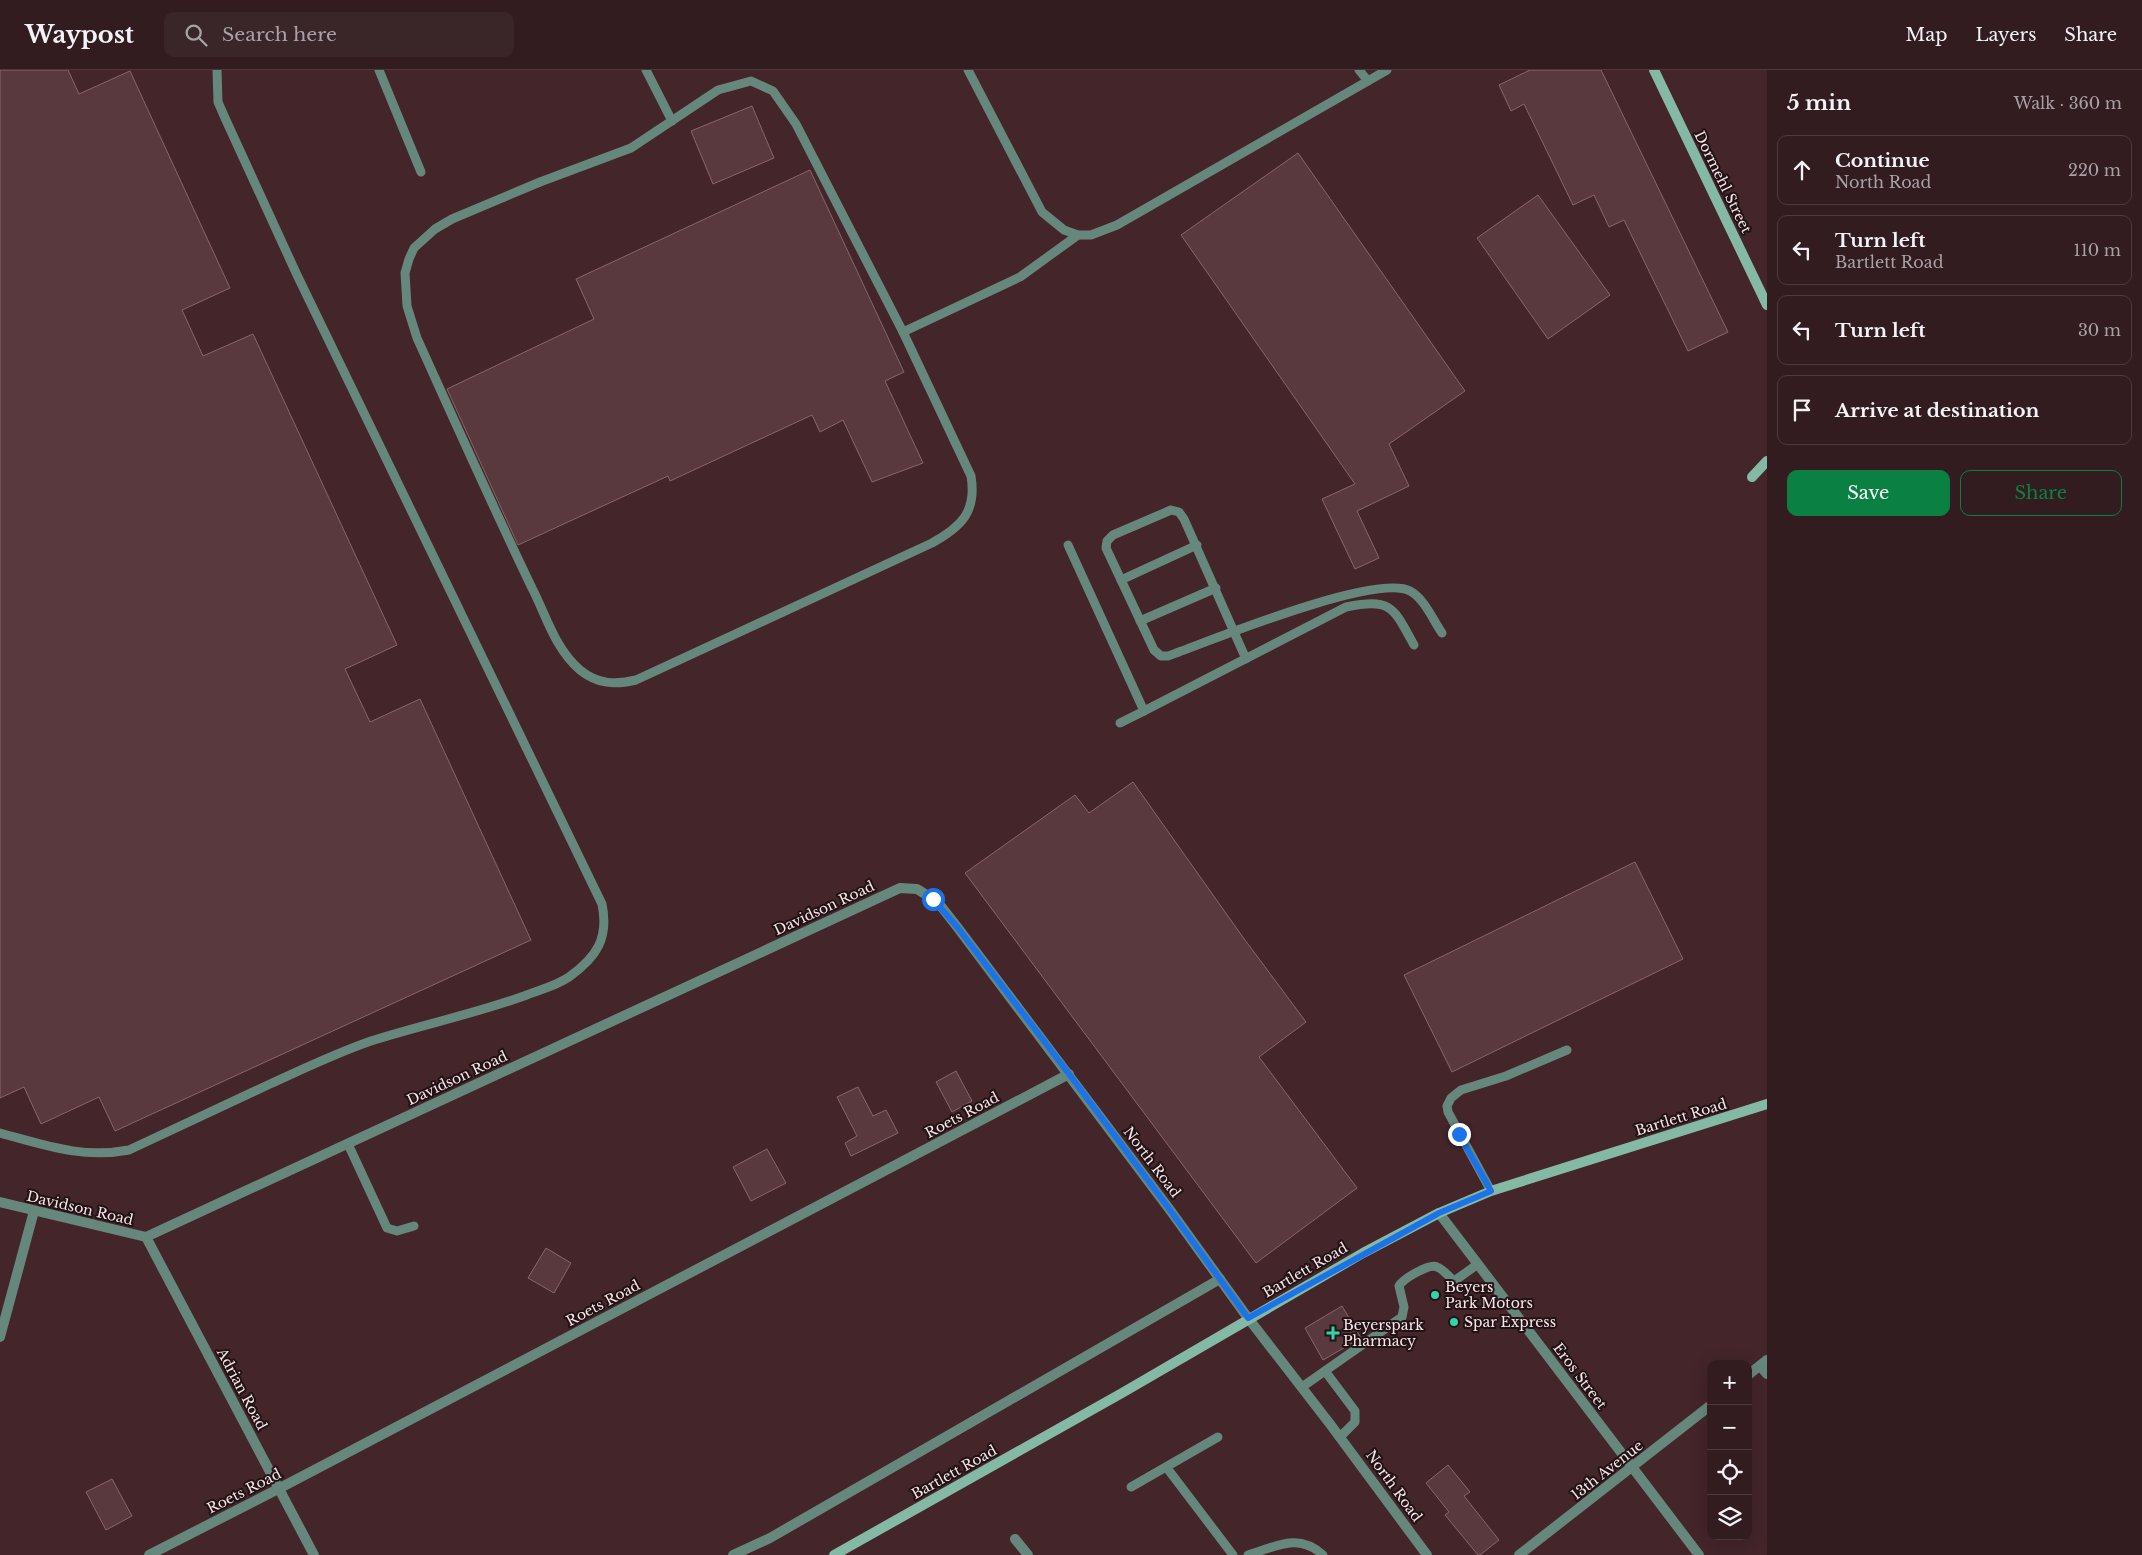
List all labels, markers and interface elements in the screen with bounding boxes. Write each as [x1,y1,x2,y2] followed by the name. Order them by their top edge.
[164,12,514,57] search box
[25,20,134,49] text: Waypost
[182,21,210,49] icon: search
[222,23,337,46] text: Search here
[1906,24,1947,46] text: Map
[1975,24,2036,46] text: Layers
[2064,24,2117,46] text: Share
[1787,90,1851,116] text: 5 min
[2014,93,2122,113] text: Walk · 360 m
[1690,128,1756,237] street label: Dormehl Street
[1835,149,1930,172] text: Continue
[1788,156,1816,184] icon: ahead
[2068,160,2121,180] text: 220 m
[1835,172,1931,192] text: North Road
[1835,229,1926,252] text: Turn left
[1788,236,1816,264] icon: left
[2074,240,2121,260] text: 110 m
[1835,252,1943,272] text: Bartlett Road
[1788,316,1816,344] icon: left
[1835,319,1926,342] text: Turn left
[2078,320,2121,340] text: 30 m
[1788,396,1816,424] icon: arrive
[1835,399,2039,422] text: Arrive at destination
[1787,470,1950,516] button: Save
[1960,470,2122,516] button: Share
[771,877,878,939] street label: Davidson Road
[922,888,945,911] route start
[404,1047,511,1109] street label: Davidson Road
[922,1088,1002,1142] street label: Roets Road
[1633,1094,1730,1139] street label: Bartlett Road
[1119,1123,1185,1201] street label: North Road
[1448,1123,1471,1146] route end
[25,1187,136,1229] street label: Davidson Road
[1259,1238,1351,1302] street label: Bartlett Road
[563,1276,643,1330] street label: Roets Road
[1445,1278,1533,1312] place label: Beyers Park Motors
[1429,1289,1441,1301] marker: Beyers Park Motors
[1464,1313,1556,1331] place label: Spar Express
[1343,1316,1424,1350] place label: Beyerspark Pharmacy
[1448,1316,1460,1328] marker: Spar Express
[1327,1327,1339,1339] marker: Beyerspark Pharmacy
[1549,1339,1611,1413] street label: Eros Street
[212,1344,271,1434] street label: Adrian Road
[1707,1360,1752,1540] map controls
[1707,1360,1752,1405] button: +
[1707,1405,1752,1450] button: −
[1567,1436,1647,1504] street label: 13th Avenue
[908,1441,1000,1503] street label: Bartlett Road
[1362,1447,1426,1526] street label: North Road
[1707,1450,1752,1495] button: locate
[204,1464,285,1517] street label: Roets Road
[1707,1495,1752,1540] button: layers

